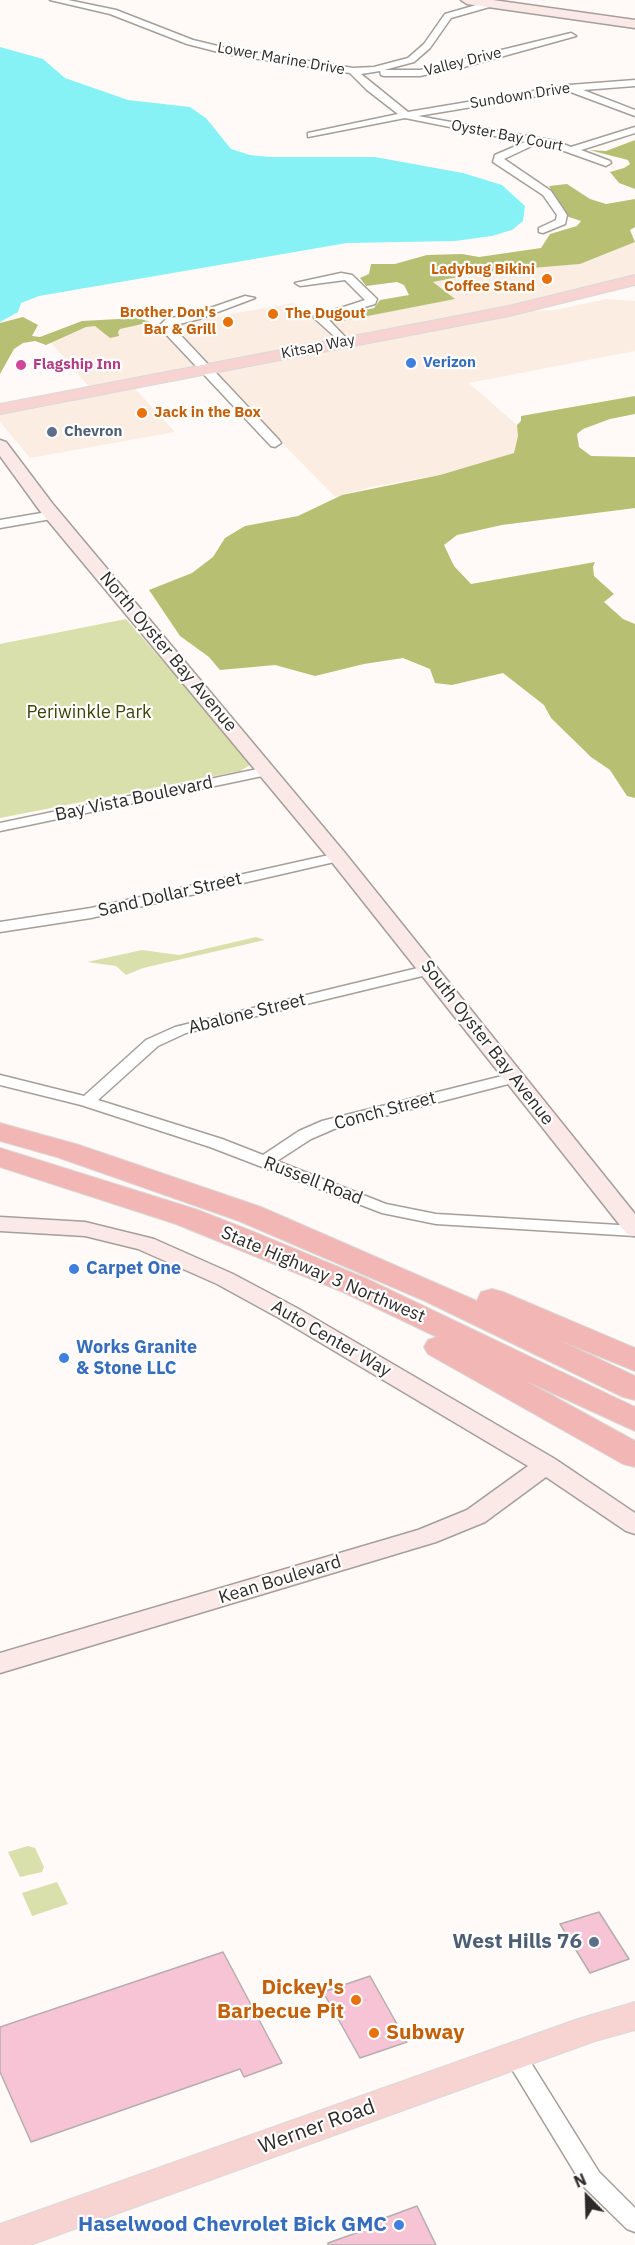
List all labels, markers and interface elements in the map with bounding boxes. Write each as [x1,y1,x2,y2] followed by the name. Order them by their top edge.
[216,39,346,79] street label: Lower Marine Drive
[423,44,503,80] street label: Valley Drive
[469,79,571,113] street label: Sundown Drive
[450,116,564,156] street label: Oyster Bay Court
[431,261,535,296] place label: Ladybug Bikini Coffee Stand
[540,272,554,286] marker: Ladybug Bikini Coffee Stand
[120,304,216,339] place label: Brother Don's Bar & Grill
[285,305,365,323] place label: The Dugout
[266,307,280,321] marker: The Dugout
[221,315,235,329] marker: Brother Don's Bar & Grill
[280,331,356,363] street label: Kitsap Way
[423,354,476,372] place label: Verizon
[33,356,121,374] place label: Flagship Inn
[404,356,418,370] marker: Verizon
[14,358,28,372] marker: Flagship Inn
[154,404,261,422] place label: Jack in the Box
[135,406,149,420] marker: Jack in the Box
[64,423,122,441] place label: Chevron
[45,425,59,439] marker: Chevron
[95,568,241,736] street label: North Oyster Bay Avenue
[26,702,152,724] park label: Periwinkle Park
[53,772,215,826] street label: Bay Vista Boulevard
[96,868,244,922] street label: Sand Dollar Street
[416,956,558,1130] street label: South Oyster Bay Avenue
[186,989,308,1039] street label: Abalone Street
[332,1087,438,1135] street label: Conch Street
[260,1152,366,1210] street label: Russell Road
[218,1222,428,1328] street label: State Highway 3 Northwest
[86,1258,181,1280] place label: Carpet One
[67,1262,81,1276] marker: Carpet One
[267,1296,395,1382] street label: Auto Center Way
[76,1337,197,1380] place label: Works Granite & Stone LLC
[57,1351,71,1365] marker: Works Granite & Stone LLC
[216,1551,344,1609] street label: Kean Boulevard
[452,1929,582,1955] place label: West Hills 76
[587,1935,601,1949] marker: West Hills 76
[217,1975,344,2025] place label: Dickey's Barbecue Pit
[349,1993,363,2007] marker: Dickey's Barbecue Pit
[386,2020,465,2046] place label: Subway
[367,2026,381,2040] marker: Subway
[255,2094,379,2160] street label: Werner Road
[557,2167,617,2227] north arrow
[571,2169,589,2192] text: N
[78,2212,387,2238] place label: Haselwood Chevrolet Bick GMC
[392,2218,406,2232] marker: Haselwood Chevrolet Bick GMC

